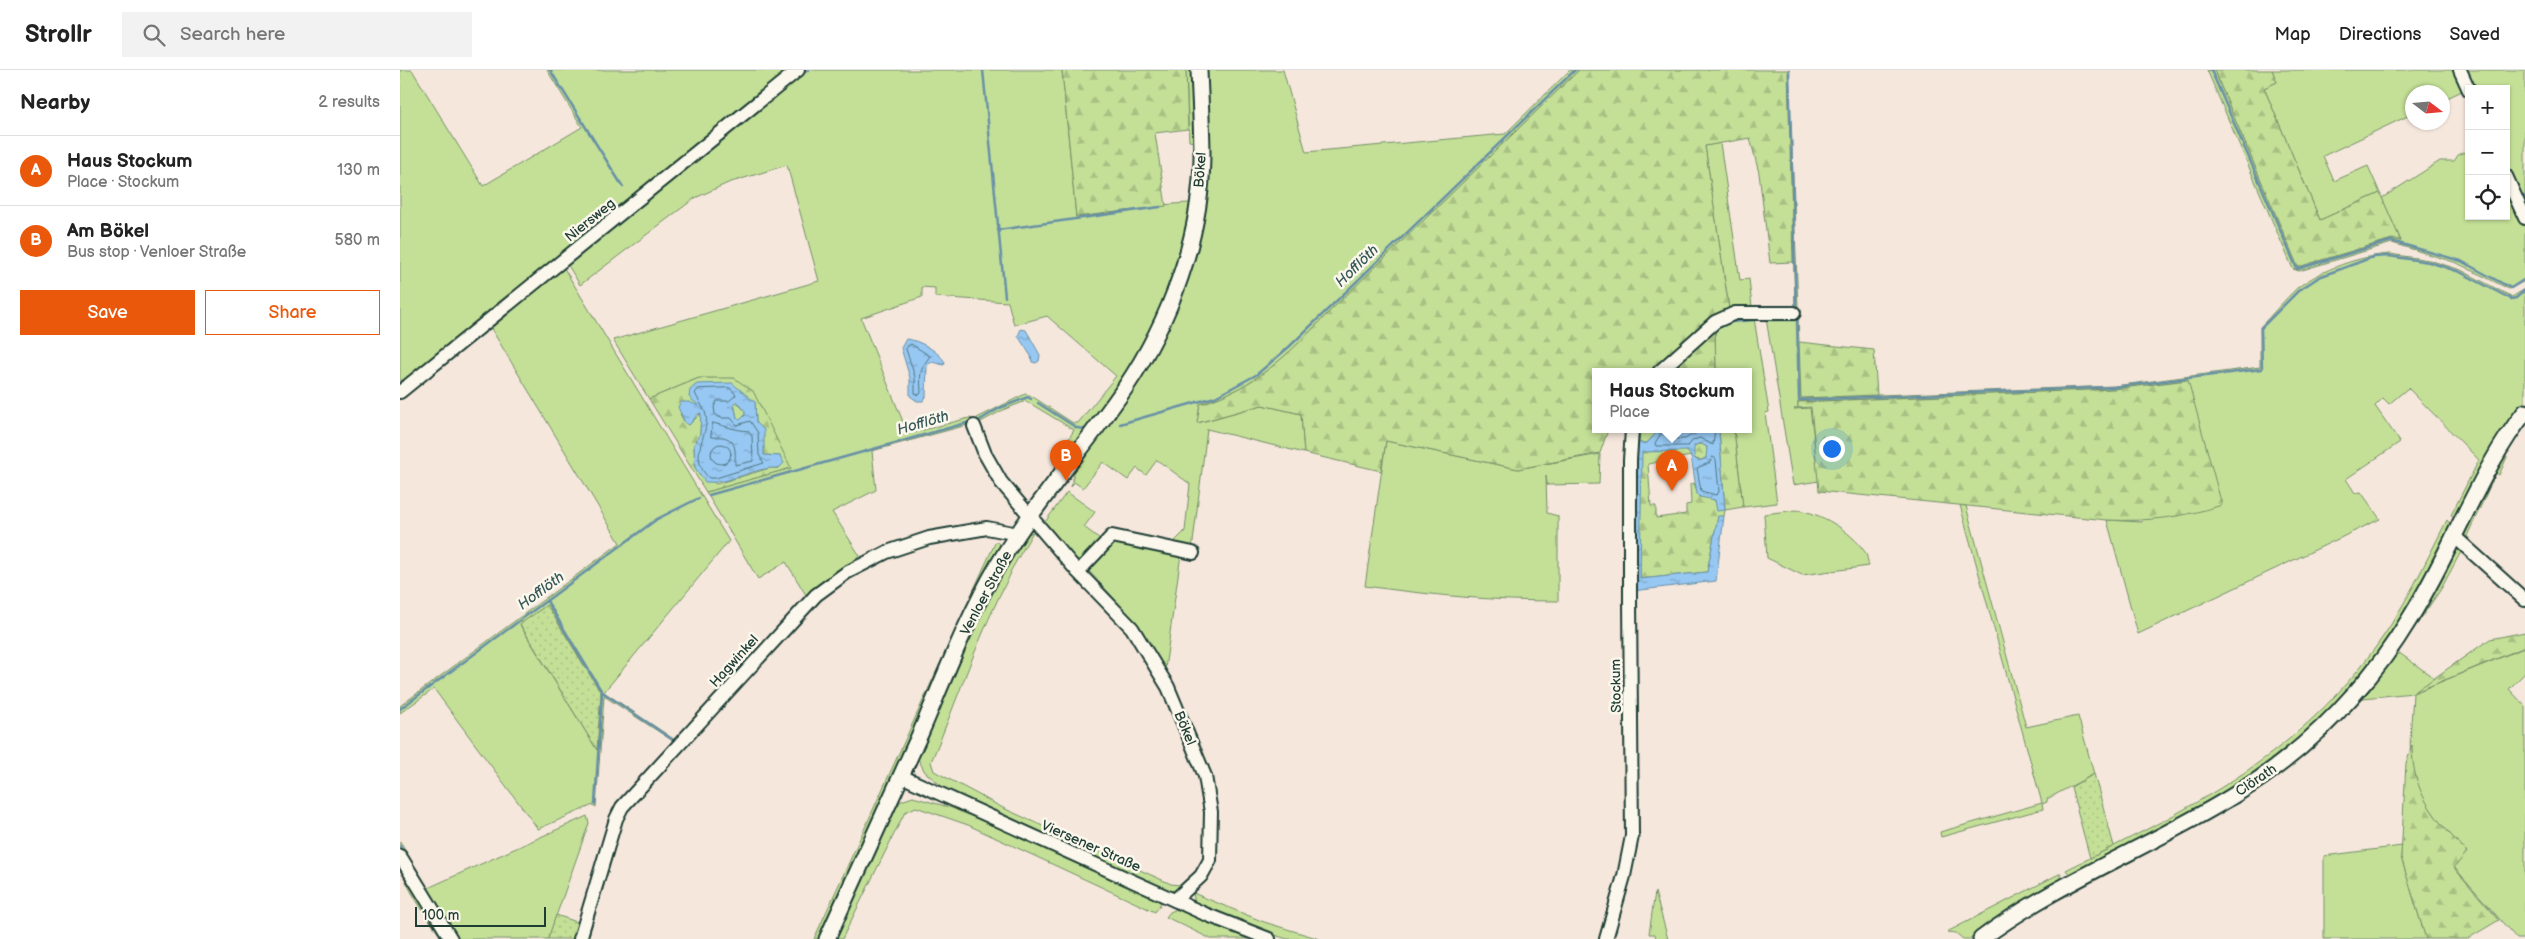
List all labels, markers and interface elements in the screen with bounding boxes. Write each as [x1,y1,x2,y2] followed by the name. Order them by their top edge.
[122,12,472,57] search box
[25,20,92,49] text: Strollr
[140,21,168,49] icon: search
[180,23,285,46] text: Search here
[2275,24,2311,45] text: Map
[2339,24,2421,45] text: Directions
[2449,24,2500,45] text: Saved
[2405,85,2450,130] north arrow
[2465,85,2510,220] map controls
[2465,85,2510,130] button: +
[20,90,90,115] text: Nearby
[318,93,380,112] text: 2 results
[2465,130,2510,175] button: −
[67,150,192,173] text: Haus Stockum
[1190,152,1210,188] street label: Bökel
[31,161,41,180] text: A
[337,161,380,180] text: 130 m
[67,173,179,192] text: Place · Stockum
[2465,175,2510,220] button: locate
[561,195,619,245] street label: Niersweg
[67,220,149,243] text: Am Bökel
[30,231,42,250] text: B
[335,231,380,250] text: 580 m
[1331,241,1383,291] water label: Hofflöth
[67,243,246,262] text: Bus stop · Venloer Straße
[20,290,195,335] button: Save
[205,290,380,335] button: Share
[1592,368,1752,433] popup
[1609,380,1735,403] text: Haus Stockum
[1609,403,1650,422] text: Place
[895,407,951,439] water label: Hofflöth
[1819,436,1845,462] your location
[1050,440,1082,481] pin: B
[1656,450,1688,491] pin: A
[957,548,1015,638] street label: Venloer Straße
[514,568,568,614] water label: Hofflöth
[706,631,762,691] street label: Hagwinkel
[1607,659,1625,713] street label: Stockum
[1170,708,1200,748] street label: Bökel
[2232,760,2280,800] street label: Clörath
[1039,817,1143,875] street label: Viersener Straße
[415,904,546,927] scale bar
[422,907,459,924] text: 100 m

